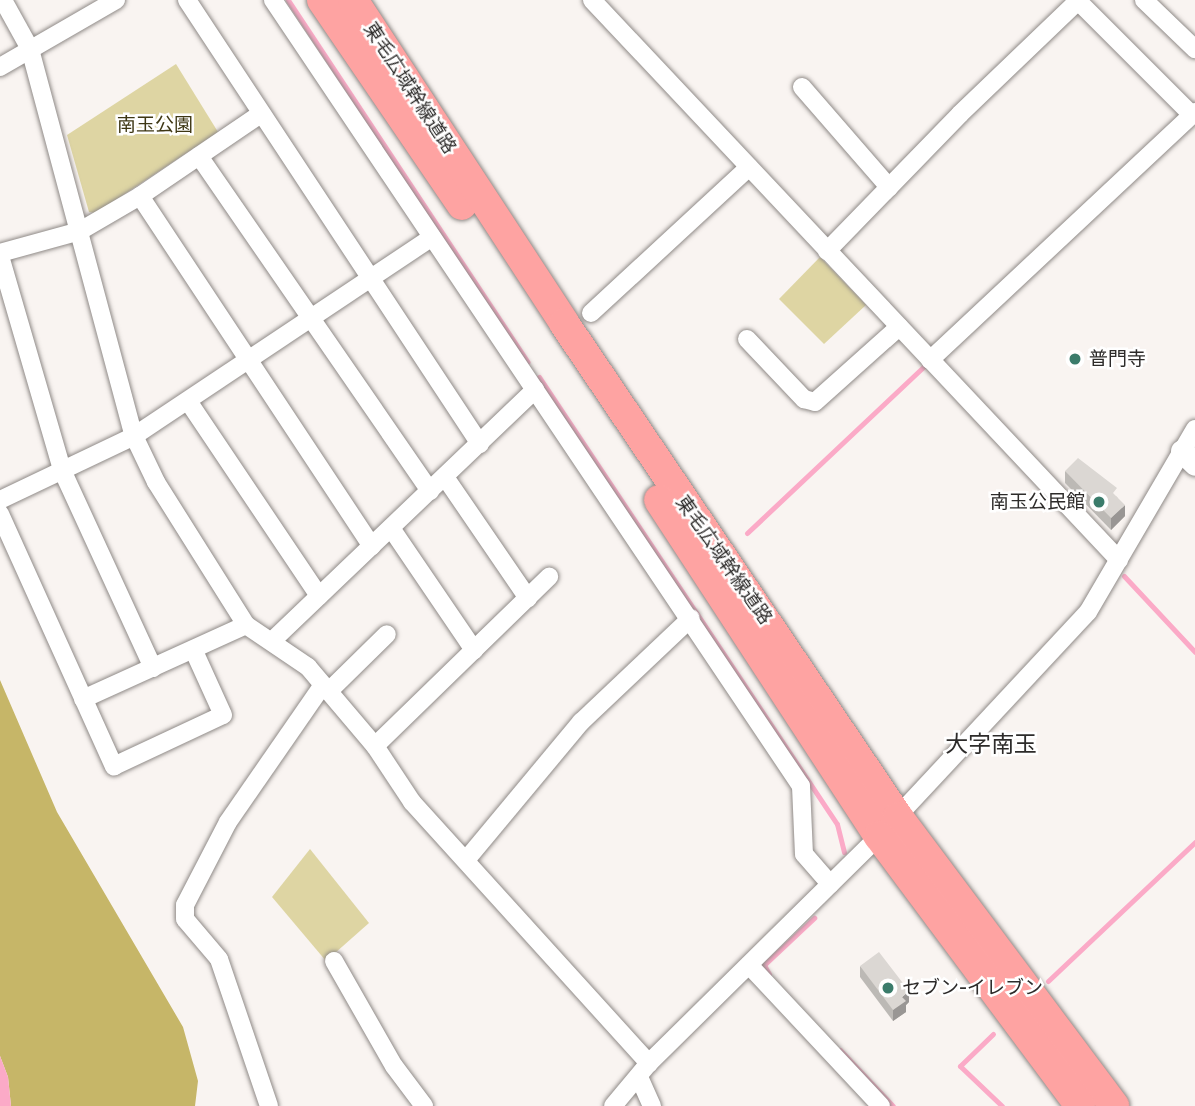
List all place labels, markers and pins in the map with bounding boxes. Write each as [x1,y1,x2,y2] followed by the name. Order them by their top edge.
[1089,348,1146,370] place label: 普門寺
[1067,351,1083,367] marker: 普門寺
[990,491,1085,513] place label: 南玉公民館
[1091,494,1107,510] marker: 南玉公民館
[902,977,1043,999] place label: セブン-イレブン
[880,980,896,996] marker: セブン-イレブン

